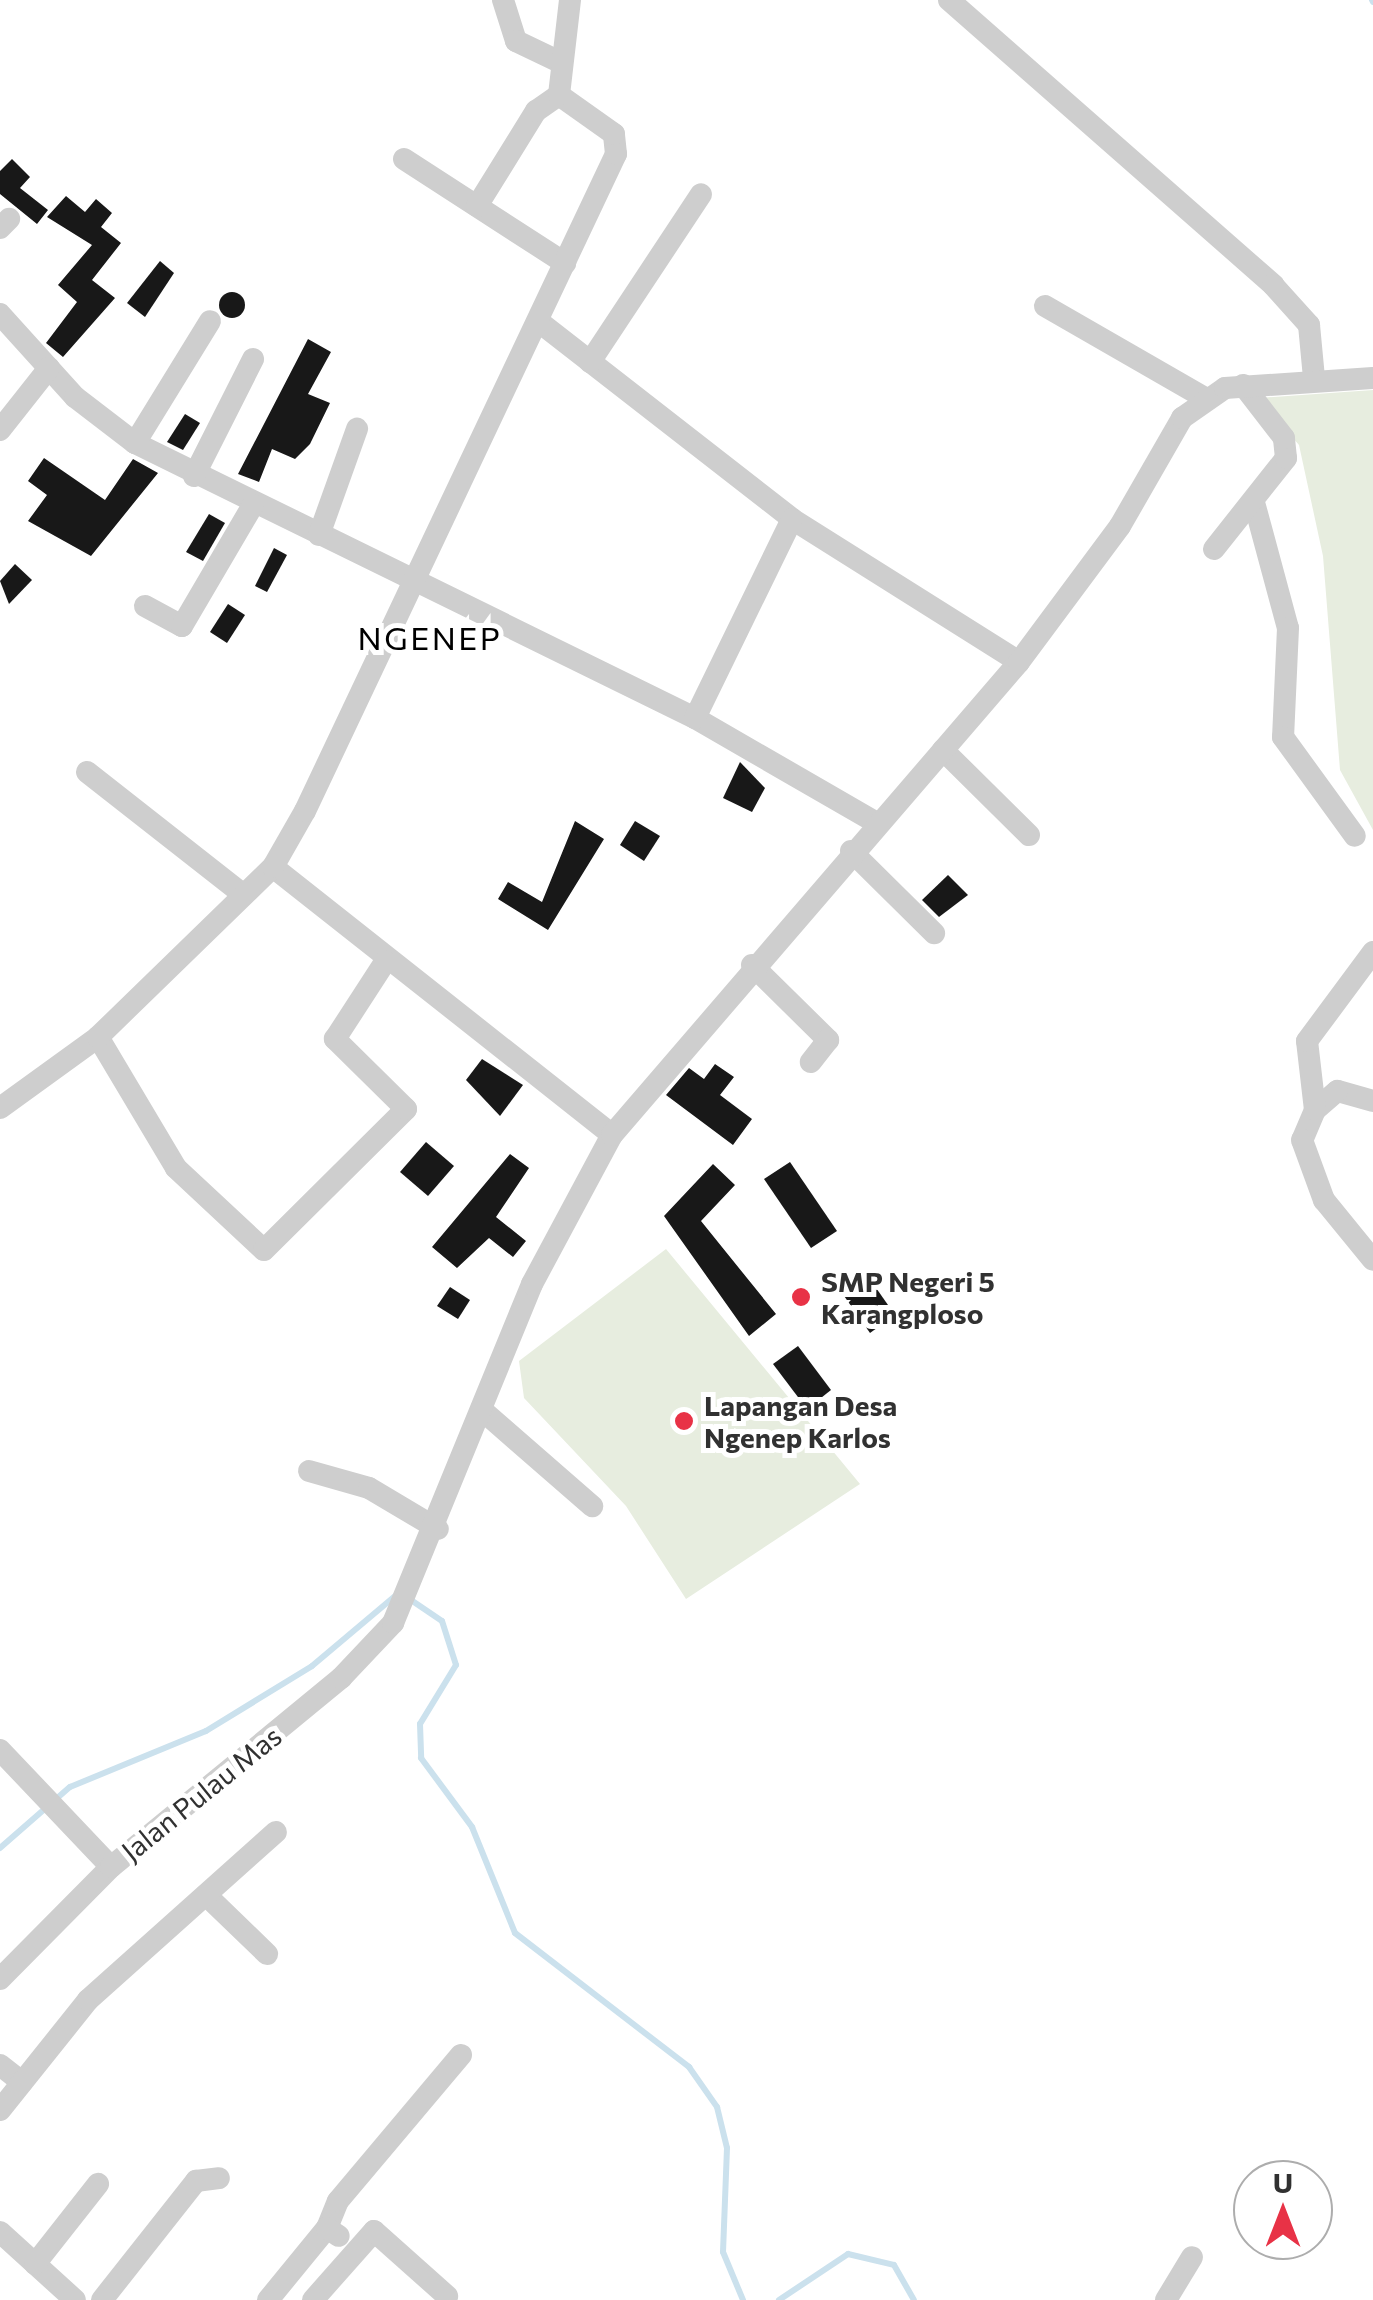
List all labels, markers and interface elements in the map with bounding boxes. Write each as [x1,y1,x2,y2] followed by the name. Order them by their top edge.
[358,618,502,656] district label: NGENEP
[821,1264,995,1330] place label: SMP Negeri 5 Karangploso
[790,1286,812,1308] marker: SMP Negeri 5 Karangploso
[704,1388,897,1454] place label: Lapangan Desa Ngenep Karlos
[673,1410,695,1432] marker: Lapangan Desa Ngenep Karlos
[114,1718,288,1868] street label: Jalan Pulau Mas
[1233,2160,1333,2260] north arrow
[1273,2165,1293,2199] text: U

